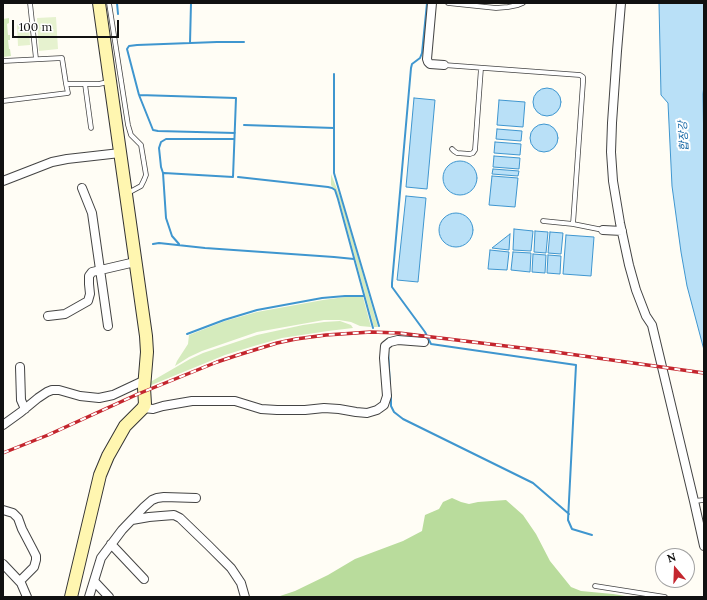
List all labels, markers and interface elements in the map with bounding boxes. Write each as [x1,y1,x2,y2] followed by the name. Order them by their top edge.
[14,12,121,38] scale bar
[19,19,52,34] text: 100 m
[677,120,691,152] water label: 합장강
[655,548,695,588] north arrow
[665,550,678,566] text: N

